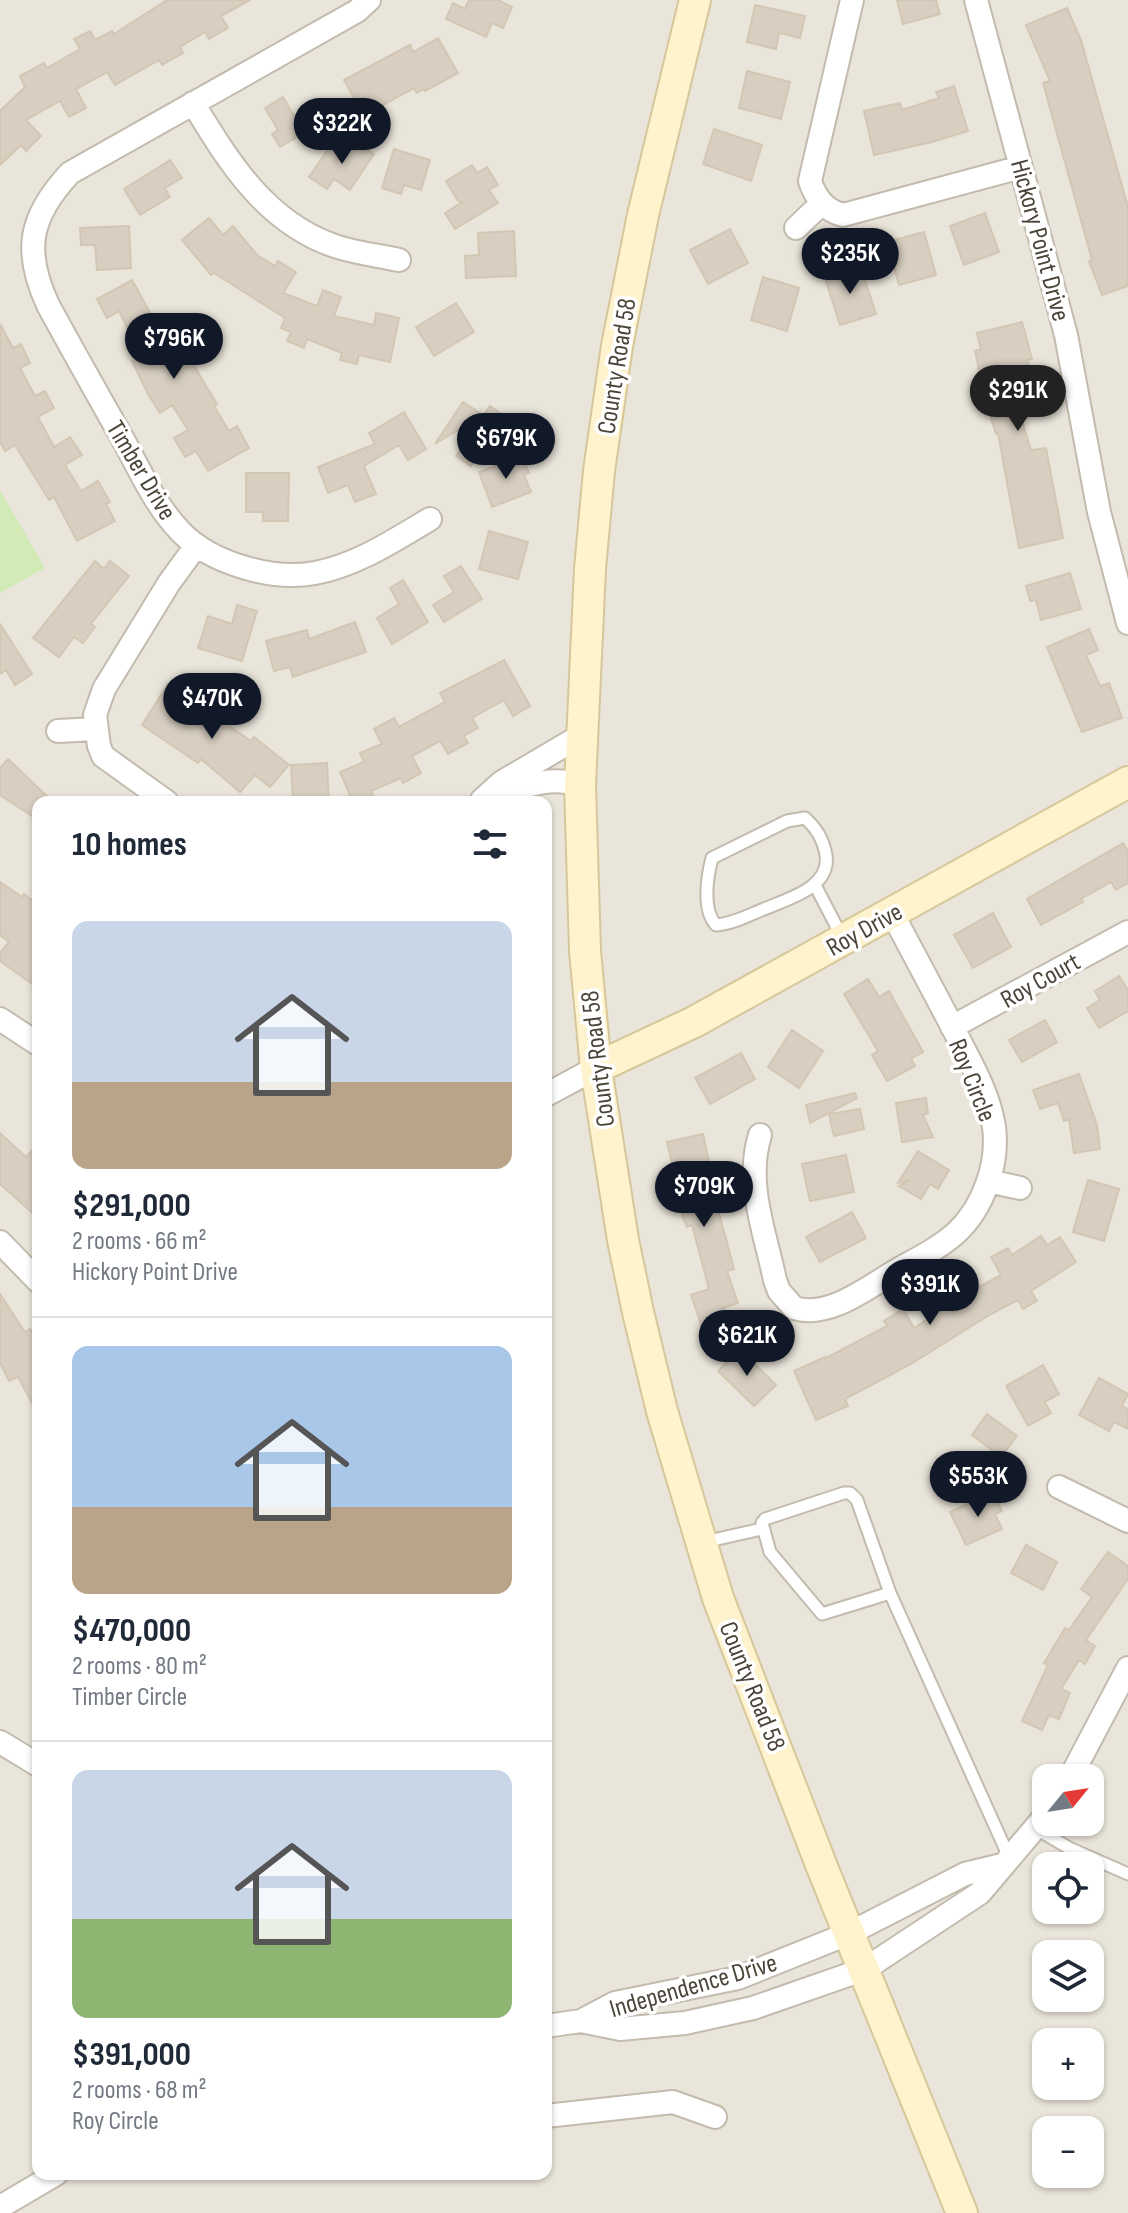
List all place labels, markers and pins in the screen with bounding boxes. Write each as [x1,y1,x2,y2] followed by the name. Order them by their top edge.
[286,98,398,166] pin: $322K
[794,228,906,296] pin: $235K
[118,313,230,381] pin: $796K
[962,365,1074,433] pin: $291K
[450,413,562,481] pin: $679K
[156,673,268,741] pin: $470K
[648,1161,760,1229] pin: $709K
[874,1259,986,1327] pin: $391K
[691,1310,803,1378] pin: $621K
[922,1451,1034,1519] pin: $553K

